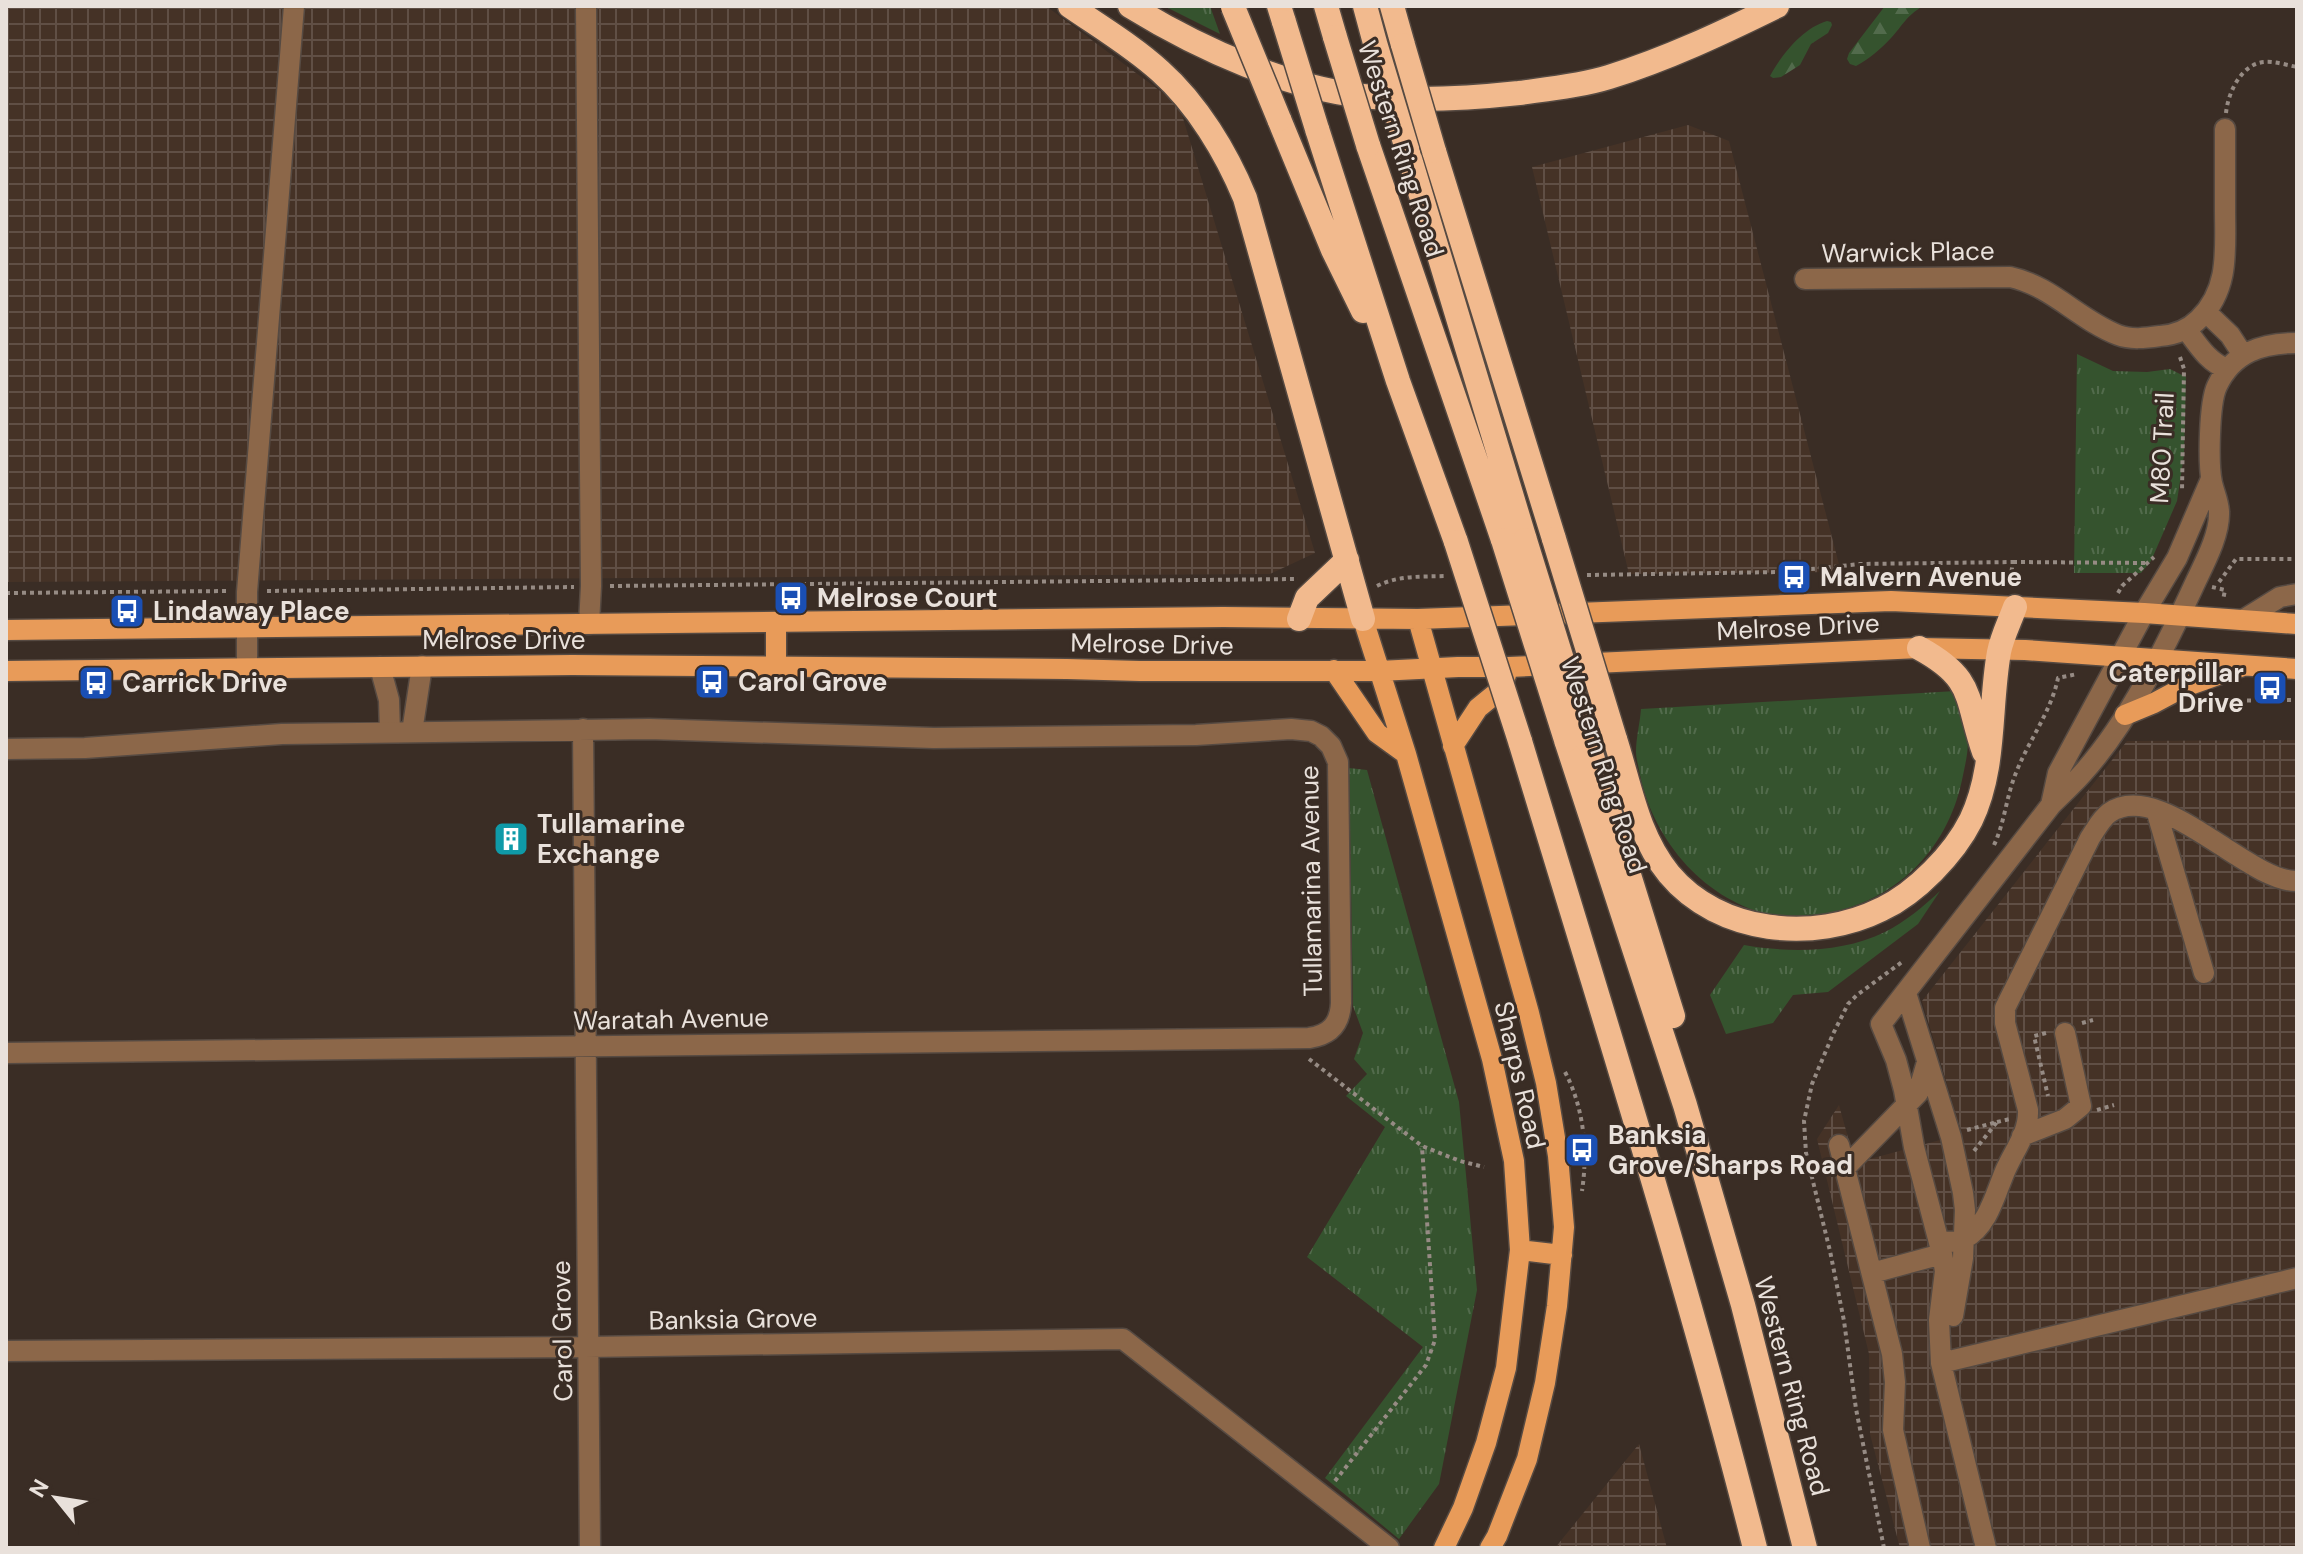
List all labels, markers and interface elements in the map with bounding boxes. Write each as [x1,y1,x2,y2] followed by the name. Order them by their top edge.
[1350,36,1452,262] street label: Western Ring Road
[1821,233,1995,271] street label: Warwick Place
[2142,392,2182,504] street label: M80 Trail
[1775,558,1813,596] bus stop icon: Malvern Avenue
[1820,560,2022,594] place label: Malvern Avenue
[772,579,810,617] bus stop icon: Melrose Court
[817,581,997,615] place label: Melrose Court
[108,592,146,630] bus stop icon: Lindaway Place
[153,594,350,628] place label: Lindaway Place
[1716,606,1880,648] street label: Melrose Drive
[422,623,586,657] street label: Melrose Drive
[1070,626,1234,662] street label: Melrose Drive
[1553,652,1655,878] street label: Western Ring Road
[2109,656,2244,720] place label: Caterpillar Drive
[693,663,731,701] bus stop icon: Carol Grove
[77,664,115,702] bus stop icon: Carrick Drive
[738,665,887,699] place label: Carol Grove
[122,666,288,700] place label: Carrick Drive
[2251,669,2289,707] bus stop icon: Caterpillar Drive
[1292,765,1330,997] street label: Tullamarina Avenue
[537,807,686,871] place label: Tullamarine Exchange
[492,820,530,858] building icon: Tullamarine Exchange
[1486,998,1554,1152] street label: Sharps Road
[573,1000,769,1038] street label: Waratah Avenue
[1608,1118,1853,1182] place label: Banksia Grove/Sharps Road
[1563,1131,1601,1169] bus stop icon: Banksia Grove/Sharps Road
[544,1260,580,1402] street label: Carol Grove
[1746,1273,1838,1499] street label: Western Ring Road
[648,1301,818,1337] street label: Banksia Grove
[16,1458,96,1538] north arrow
[23,1474,56,1502] text: N

